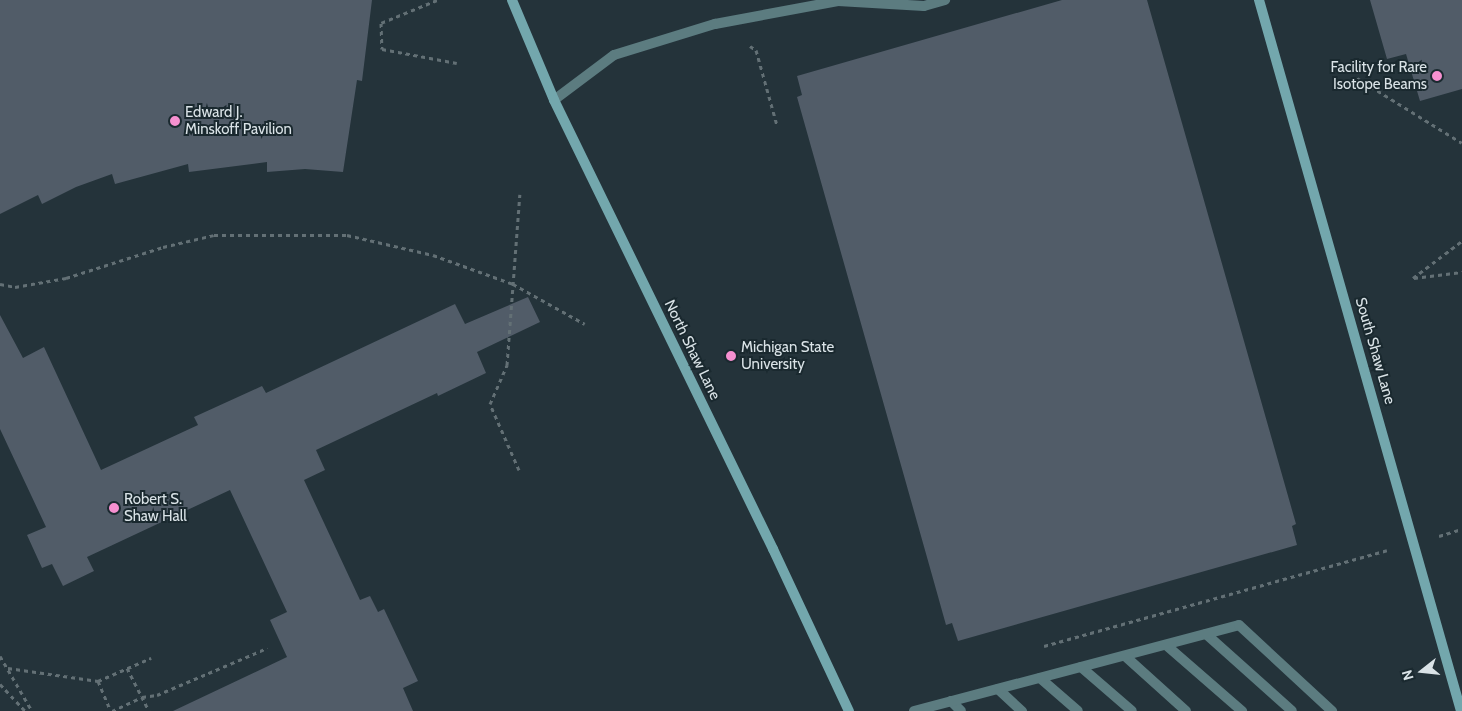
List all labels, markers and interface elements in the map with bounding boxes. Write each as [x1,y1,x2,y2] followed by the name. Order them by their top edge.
[1331,58,1427,93] place label: Facility for Rare Isotope Beams
[1431,70,1443,82] marker: Facility for Rare Isotope Beams
[185,103,292,138] place label: Edward J. Minskoff Pavilion
[169,115,181,127] marker: Edward J. Minskoff Pavilion
[1351,296,1399,406] street label: South Shaw Lane
[660,297,724,403] street label: North Shaw Lane
[741,338,834,373] place label: Michigan State University
[725,350,737,362] marker: Michigan State University
[124,490,187,525] place label: Robert S. Shaw Hall
[108,502,120,514] marker: Robert S. Shaw Hall
[1397,646,1447,696] north arrow
[1398,668,1418,682] text: N

